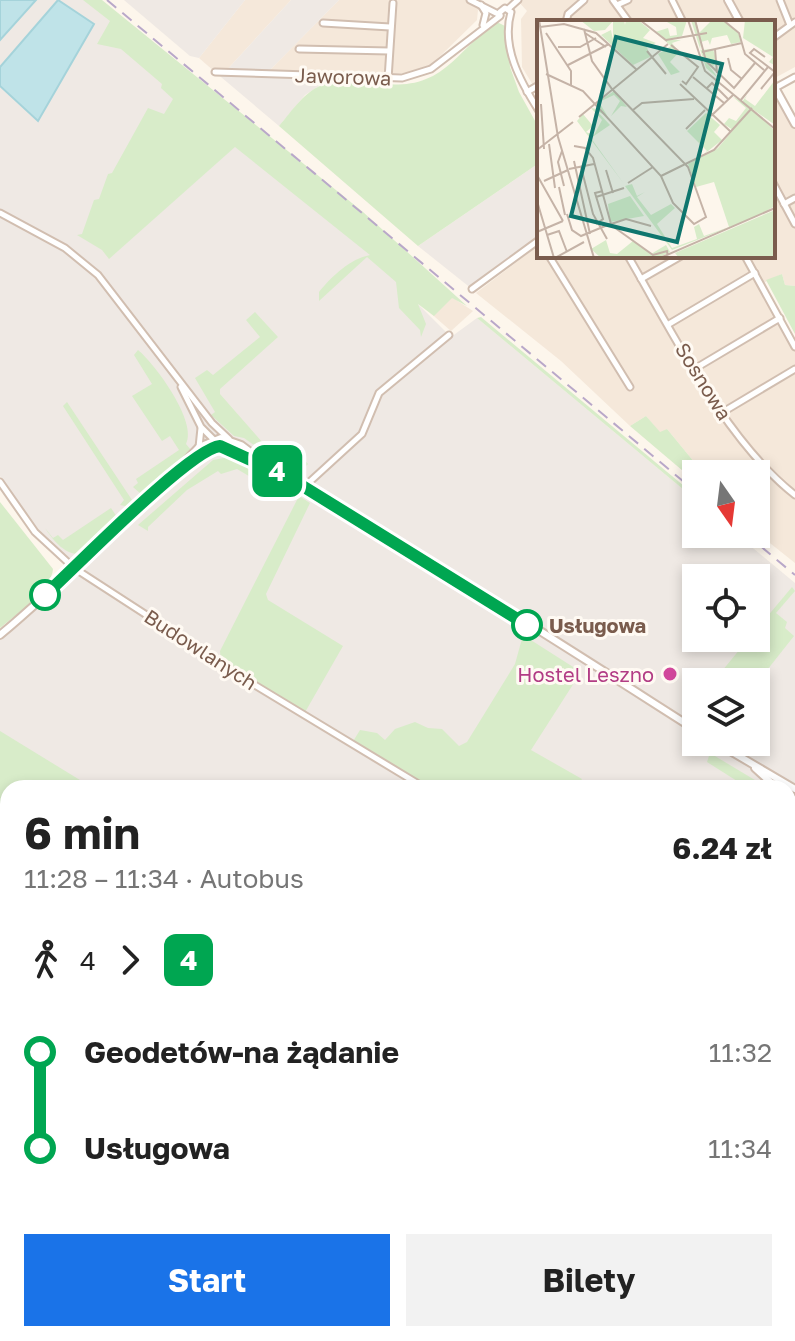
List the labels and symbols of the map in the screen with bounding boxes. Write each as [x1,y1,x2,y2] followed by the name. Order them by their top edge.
[537,20,775,258] inset map
[294,62,392,90] street label: Jaworowa
[671,338,737,424] street label: Sosnowa
[251,445,303,497] line badge: 4
[682,460,770,548] north arrow
[30,580,60,610] unlabelled marker
[140,604,262,694] street label: Budowlanych
[512,610,542,640] marker: Usługowa
[549,613,646,637] place label: Usługowa
[517,662,654,686] place label: Hostel Leszno
[661,665,679,683] marker: Hostel Leszno

